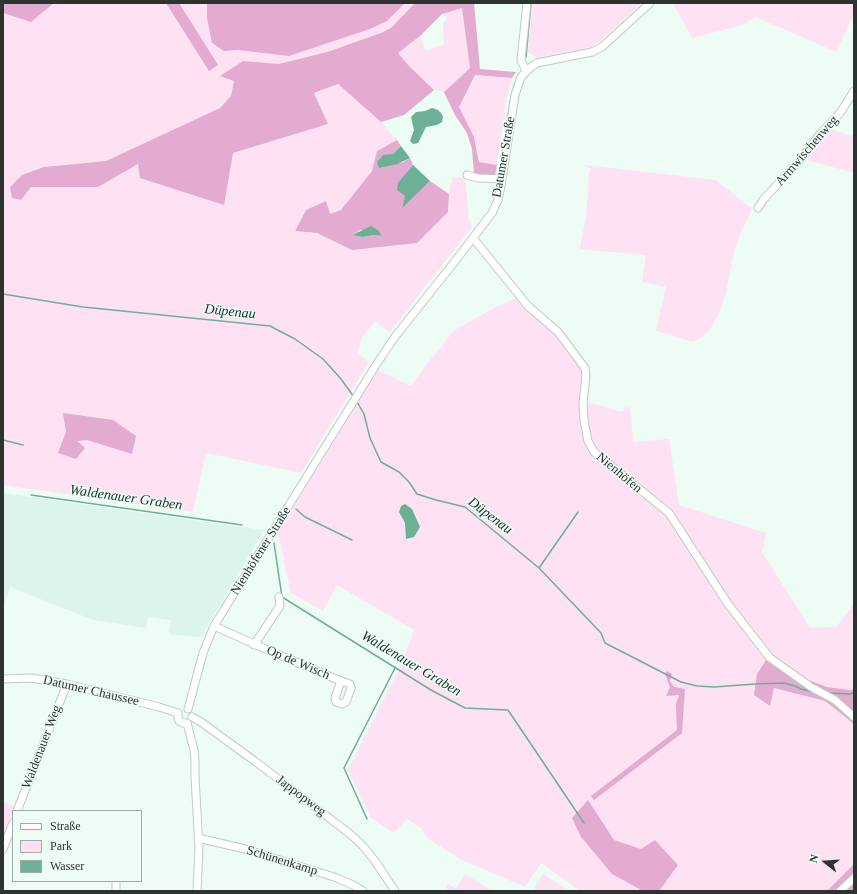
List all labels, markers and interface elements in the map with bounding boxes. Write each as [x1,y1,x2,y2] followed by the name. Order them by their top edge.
[772,113,842,189] street label: Armwischenweg
[489,115,519,199] street label: Datumer Straße
[204,301,256,323] water label: Düpenau
[593,449,645,497] street label: Nienhöfen
[69,482,183,514] water label: Waldenauer Graben
[464,494,516,538] water label: Düpenau
[228,504,294,598] street label: Nienhöfener Straße
[358,628,464,700] water label: Waldenauer Graben
[264,643,332,683] street label: Op de Wisch
[42,672,140,710] street label: Datumer Chaussee
[19,703,65,791] street label: Waldenauer Weg
[273,772,329,820] street label: Jappopweg
[12,810,142,882] legend
[50,819,81,833] text: Straße
[50,839,72,853] text: Park
[805,842,845,882] north arrow
[245,843,319,879] street label: Schünenkamp
[807,853,820,864] text: N
[50,859,84,873] text: Wasser

